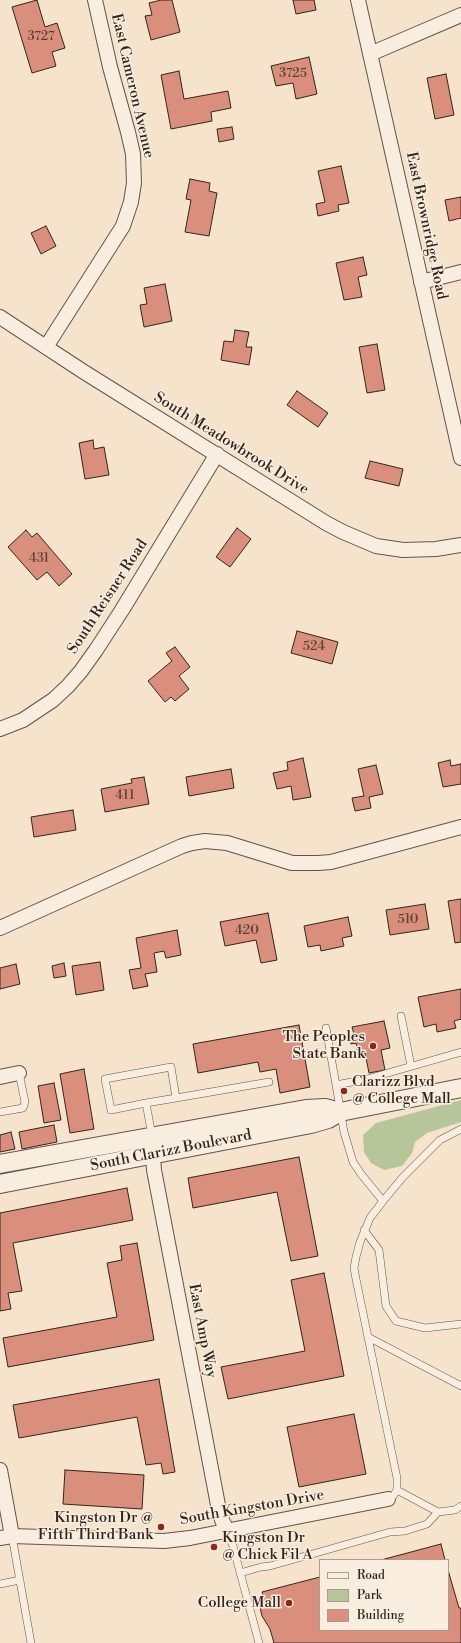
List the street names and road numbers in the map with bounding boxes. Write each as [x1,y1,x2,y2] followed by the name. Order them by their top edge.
[107,12,157,160] street label: East Cameron Avenue
[402,150,450,302] street label: East Brownridge Road
[150,389,312,499] street label: South Meadowbrook Drive
[64,536,152,658] street label: South Reisner Road
[89,1127,253,1175] street label: South Clarizz Boulevard
[184,1282,220,1380] street label: East Amp Way
[178,1486,326,1530] street label: South Kingston Drive

